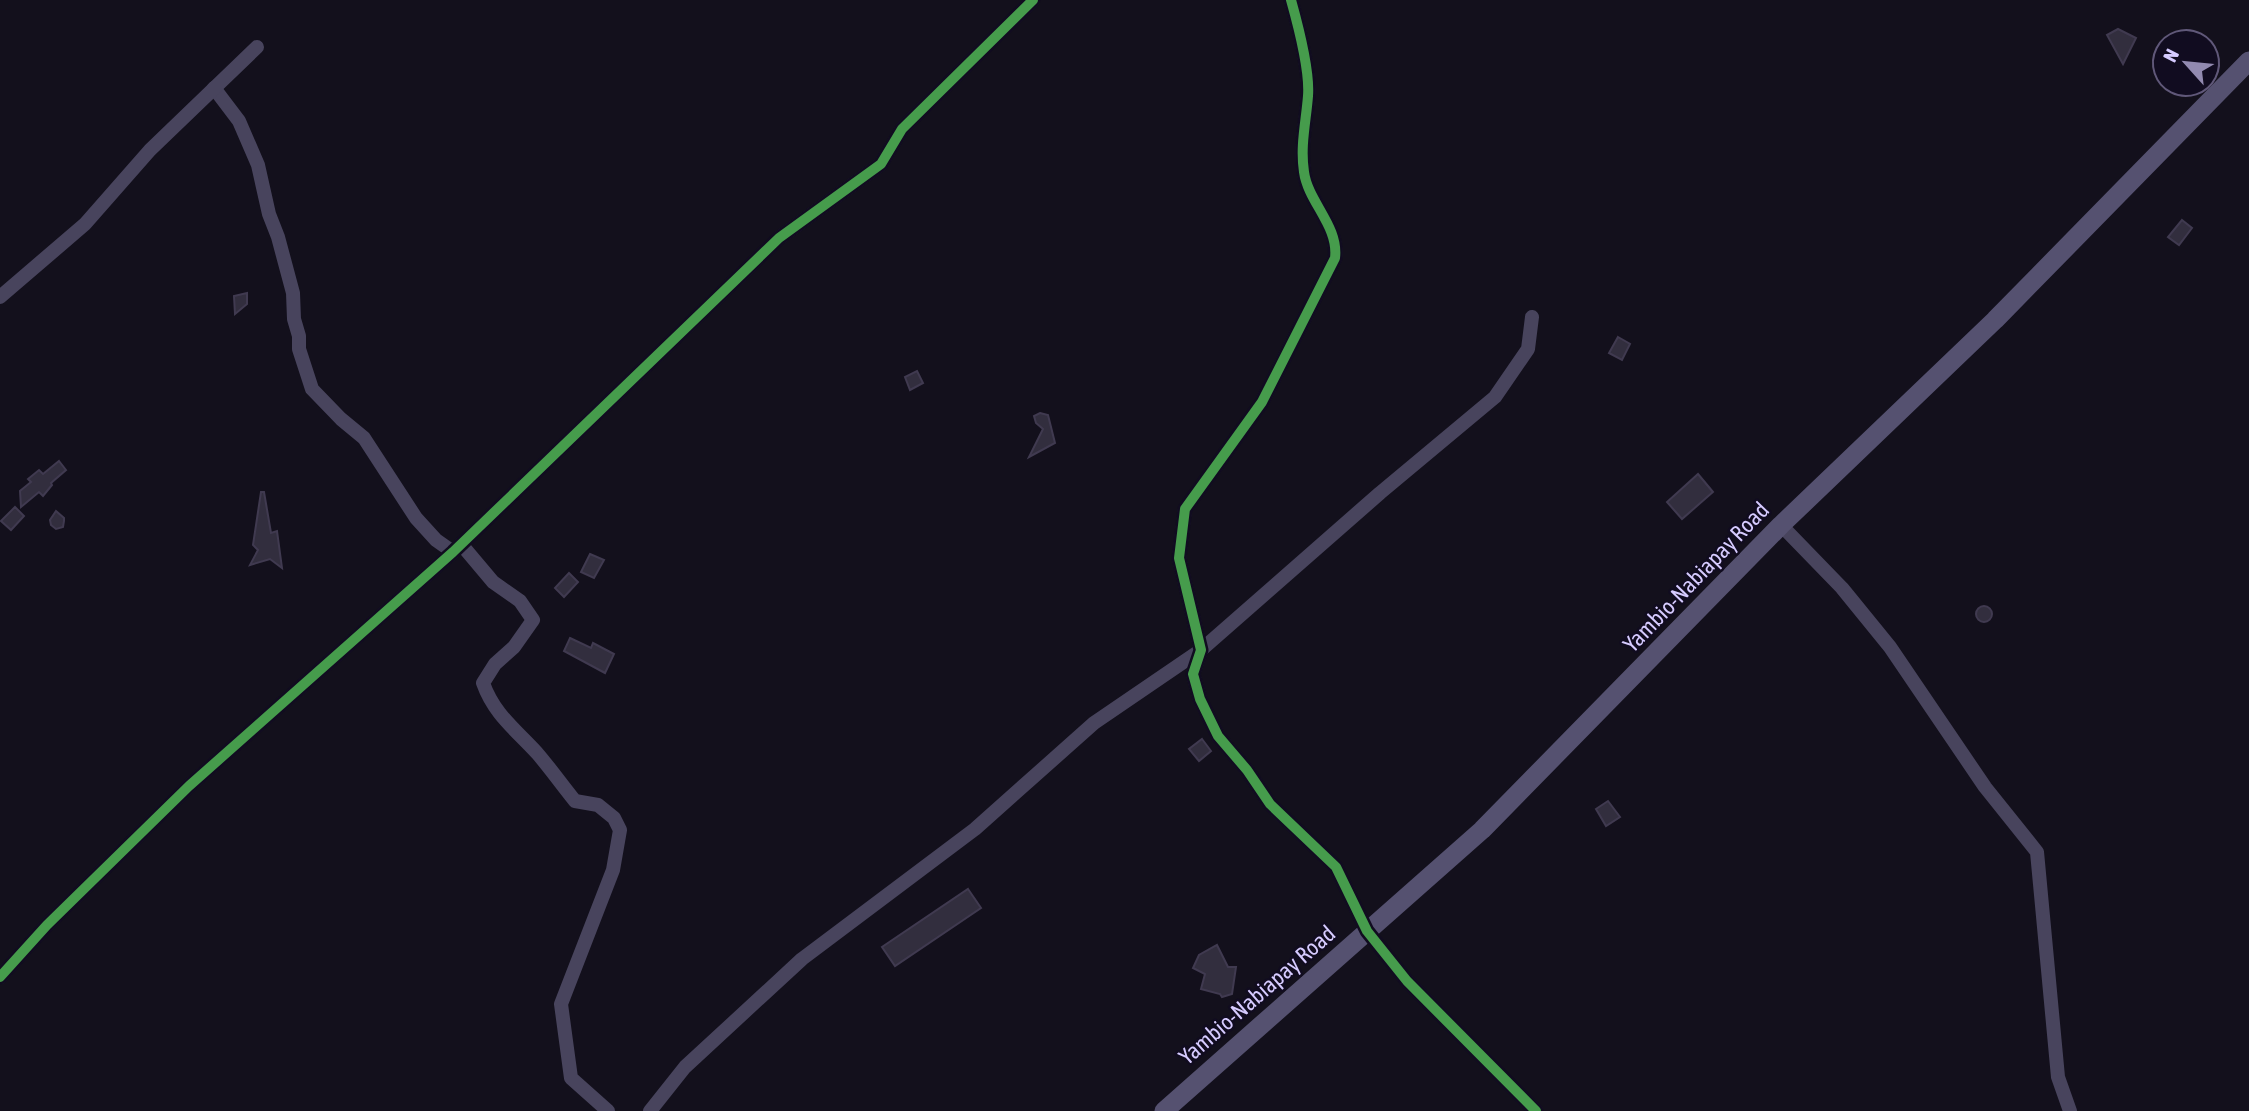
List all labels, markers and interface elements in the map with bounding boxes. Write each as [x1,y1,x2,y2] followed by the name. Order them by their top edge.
[2151,28,2221,98] north arrow
[2159,45,2183,65] text: N
[1618,497,1774,657] street label: Yambio-Nabiapay Road
[1174,920,1340,1070] street label: Yambio-Nabiapay Road

